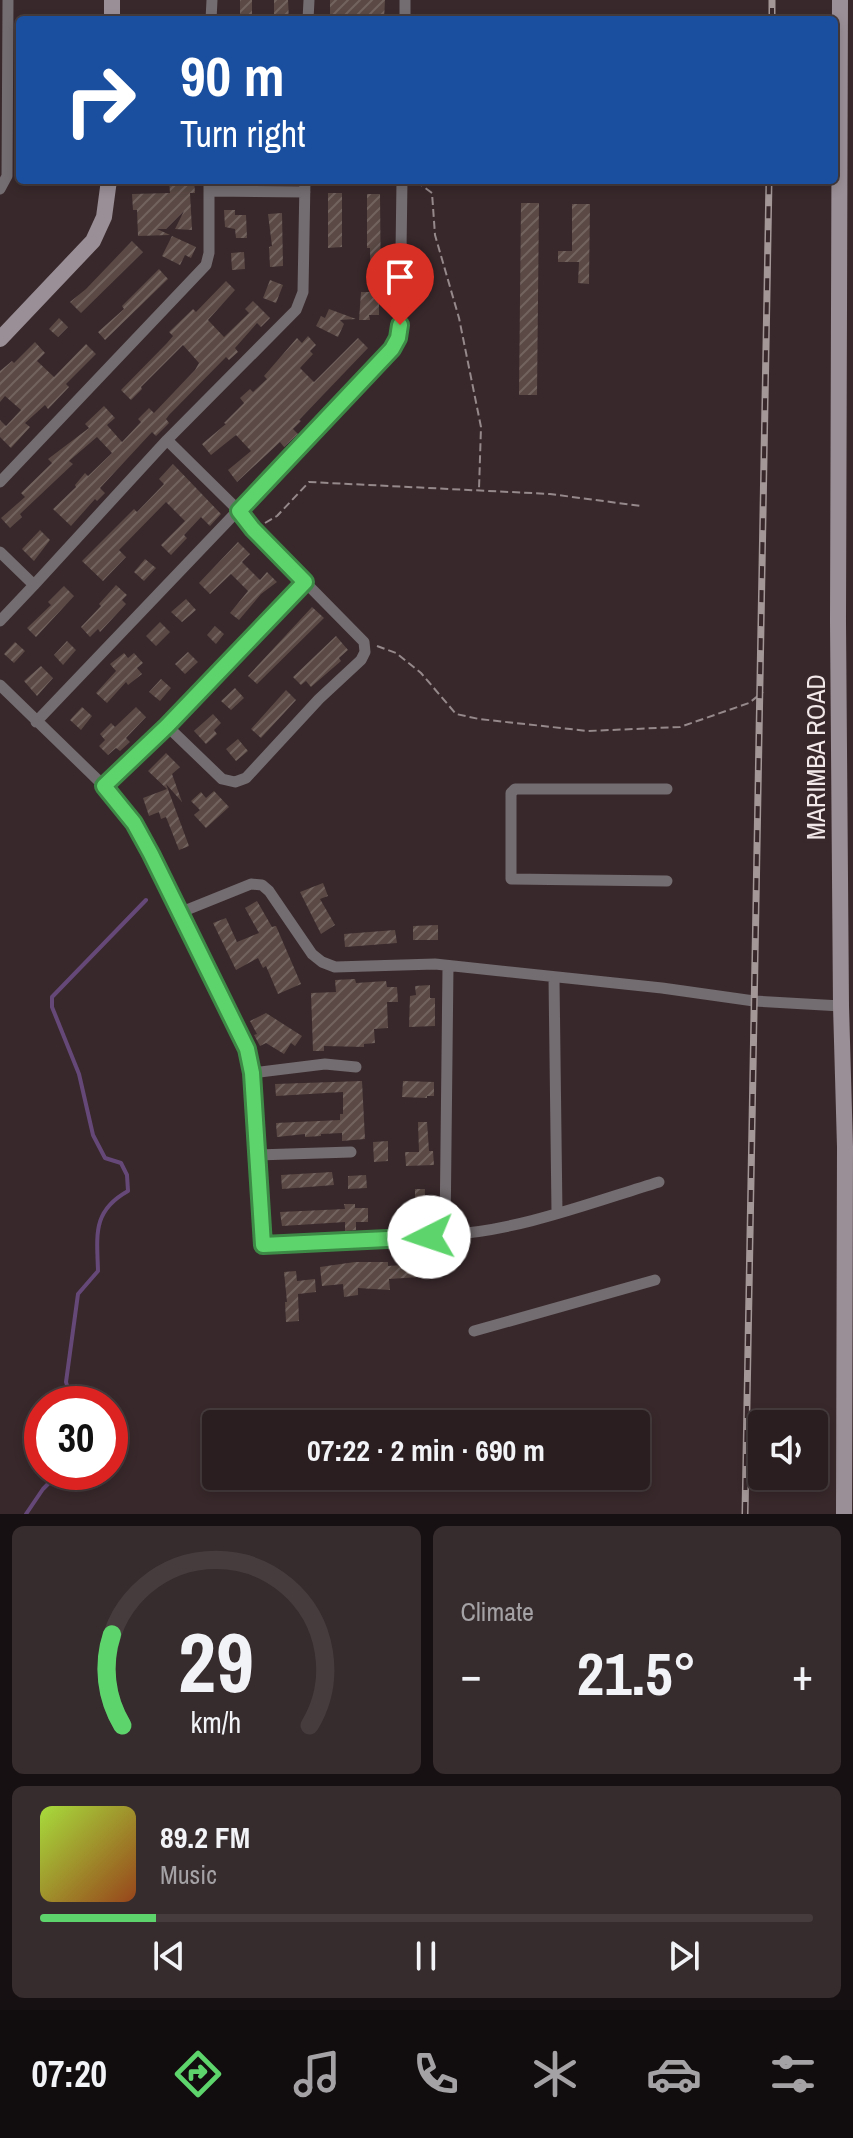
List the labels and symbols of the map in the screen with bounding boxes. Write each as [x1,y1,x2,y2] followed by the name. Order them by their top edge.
[366,243,434,325] pin
[798,674,833,840] street label: MARIMBA ROAD
[387,1195,471,1279] position arrow
[24,1386,128,1490] speed limit sign: 30

